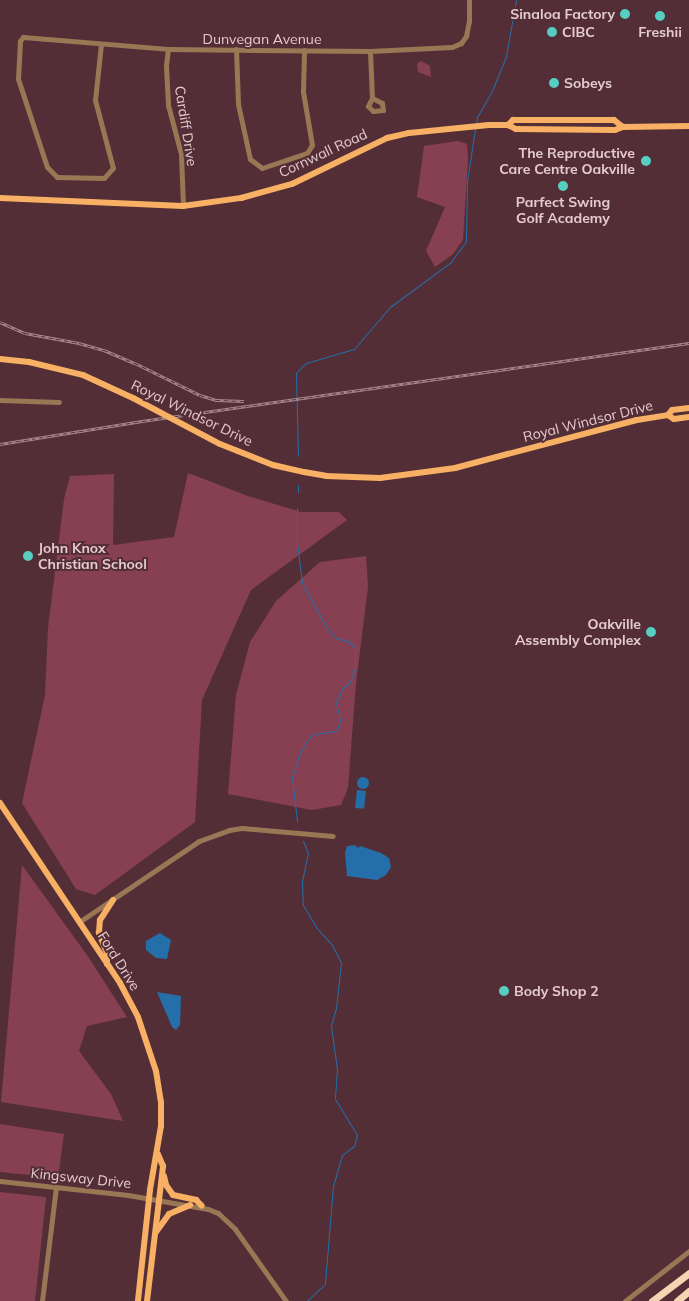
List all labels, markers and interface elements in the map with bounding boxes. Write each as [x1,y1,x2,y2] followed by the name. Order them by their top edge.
[510,6,615,22] place label: Sinaloa Factory
[619,8,631,20] marker: Sinaloa Factory
[654,10,666,22] marker: Freshii
[562,24,595,40] place label: CIBC
[638,24,682,40] place label: Freshii
[546,26,558,38] marker: CIBC
[202,31,322,47] street label: Dunvegan Avenue
[564,75,612,91] place label: Sobeys
[548,77,560,89] marker: Sobeys
[171,85,201,167] street label: Cardiff Drive
[276,125,370,181] street label: Cornwall Road
[499,145,635,178] place label: The Reproductive Care Centre Oakville
[639,154,653,168] marker: The Reproductive Care Centre Oakville
[557,180,569,192] marker: Parfect Swing Golf Academy
[516,194,610,226] place label: Parfect Swing Golf Academy
[129,376,255,450] street label: Royal Windsor Drive
[521,397,655,445] street label: Royal Windsor Drive
[38,540,147,572] place label: John Knox Christian School
[22,550,34,562] marker: John Knox Christian School
[515,616,641,648] place label: Oakville Assembly Complex
[645,626,657,638] marker: Oakville Assembly Complex
[94,928,144,994] street label: Ford Drive
[514,983,599,999] place label: Body Shop 2
[498,985,510,997] marker: Body Shop 2
[30,1164,132,1192] street label: Kingsway Drive

